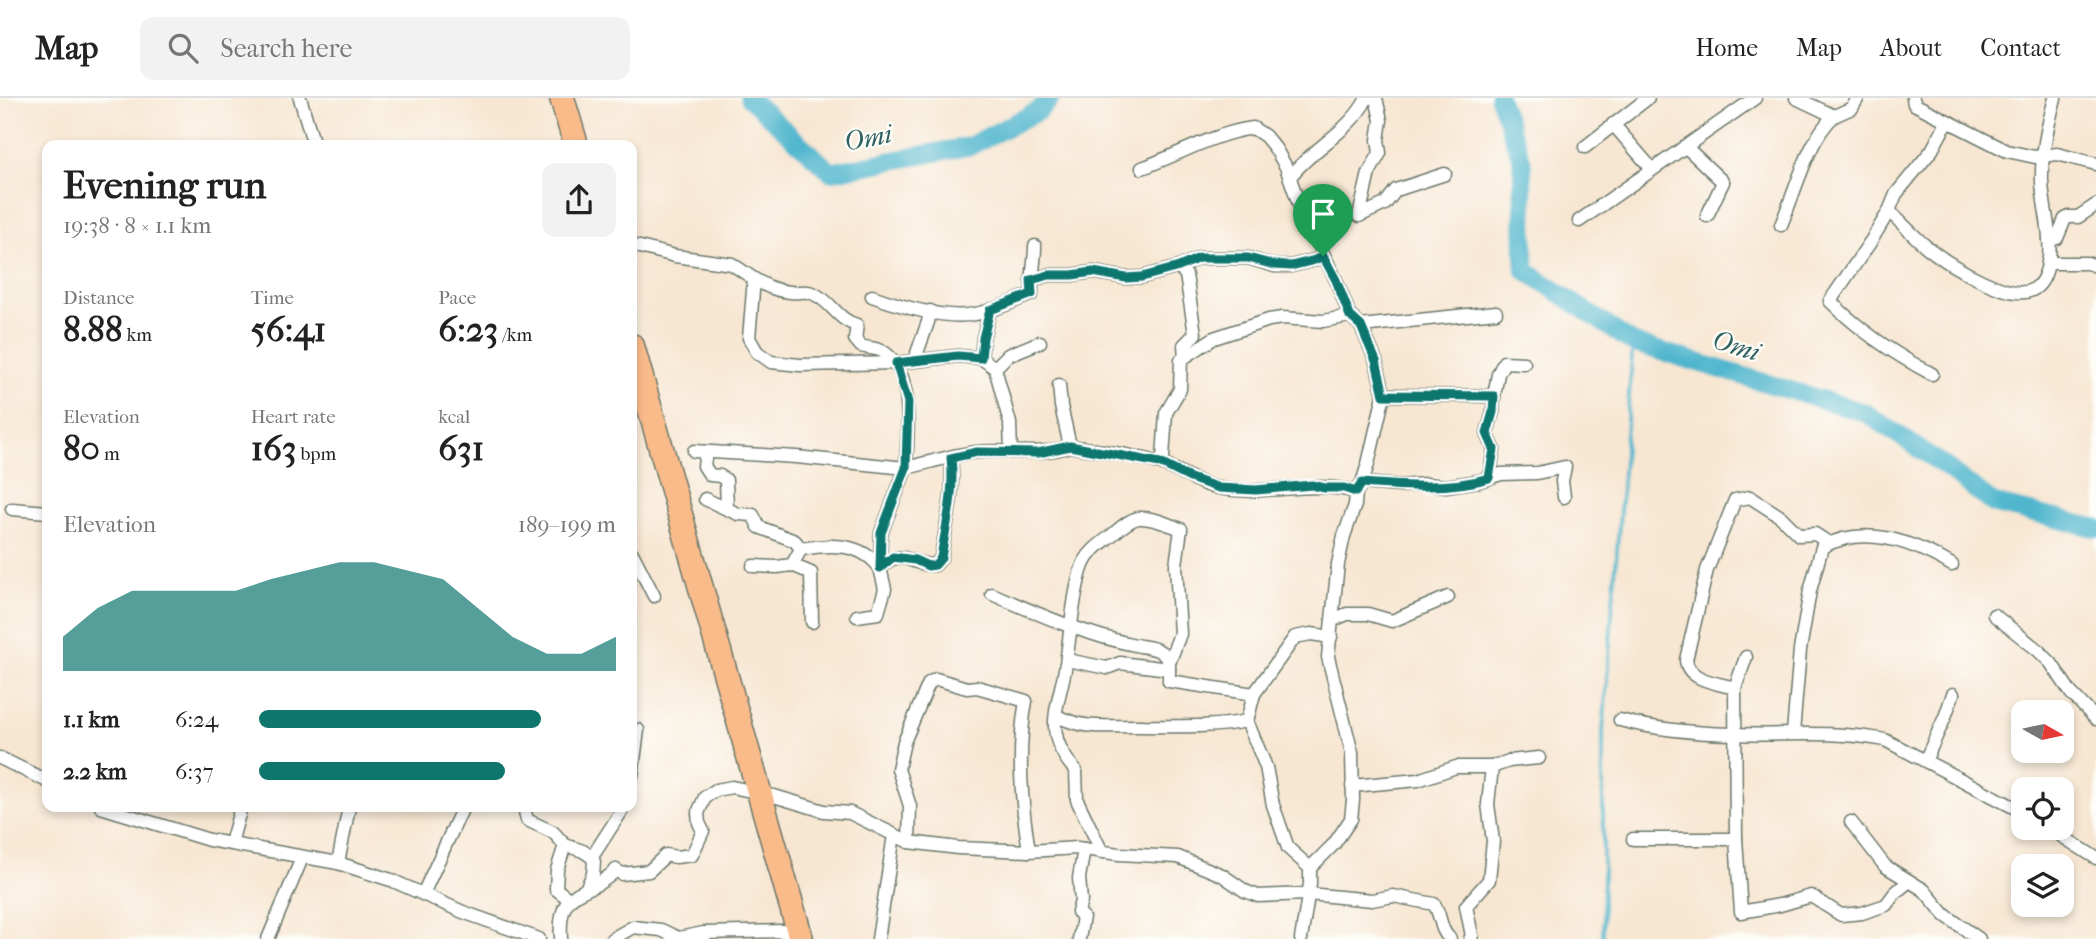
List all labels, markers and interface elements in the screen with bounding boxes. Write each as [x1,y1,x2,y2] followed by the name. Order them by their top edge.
[140,17,630,80] search box
[35,29,98,68] text: Map
[164,29,202,67] icon: search
[220,33,352,64] text: Search here
[1696,34,1758,62] text: Home
[1796,34,1842,62] text: Map
[1880,34,1942,62] text: About
[1980,34,2061,62] text: Contact
[842,118,896,158] water label: Omi
[63,163,266,208] text: Evening run
[542,163,616,237] button: share
[1293,184,1353,256] pin
[1304,195,1342,233] icon: arrive
[63,212,211,239] text: 19:38 · 8 × 1.1 km
[63,287,134,309] text: Distance
[251,287,294,309] text: Time
[438,287,476,309] text: Pace
[63,309,123,350] text: 8.88
[251,309,326,350] text: 56:41
[438,309,498,350] text: 6:23
[123,324,152,346] text: km
[498,324,532,346] text: /km
[1709,324,1765,368] water label: Omi
[63,406,140,428] text: Elevation
[251,406,336,428] text: Heart rate
[438,406,470,428] text: kcal
[63,428,100,469] text: 80
[251,428,296,469] text: 163
[438,428,484,469] text: 631
[100,443,120,465] text: m
[296,443,336,465] text: bpm
[63,511,156,538] text: Elevation
[518,511,616,538] text: 189–199 m
[2011,700,2074,763] north arrow
[2011,700,2074,917] map controls
[63,706,120,733] text: 1.1 km
[175,706,218,733] text: 6:24
[63,758,127,785] text: 2.2 km
[175,758,214,785] text: 6:37
[2011,777,2074,840] button: locate
[2011,854,2074,917] button: layers

